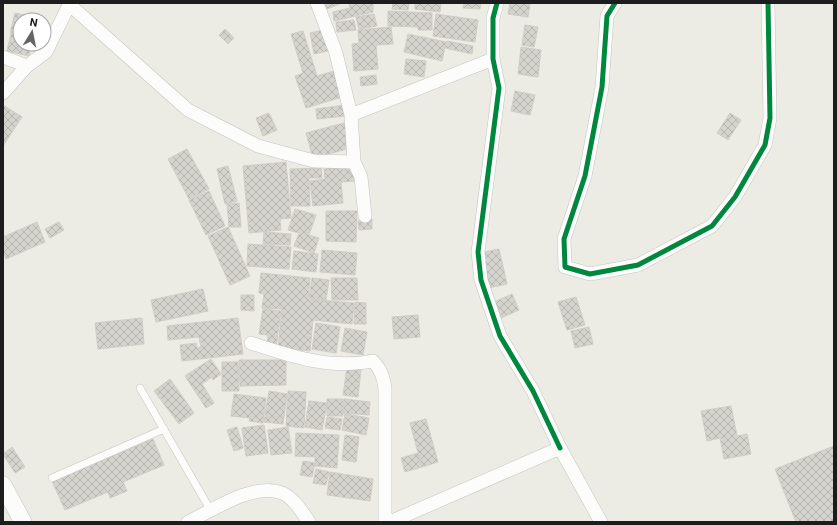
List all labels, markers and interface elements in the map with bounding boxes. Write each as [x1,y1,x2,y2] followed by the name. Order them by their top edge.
[12,12,52,52] north arrow
[29,16,39,30] text: N

